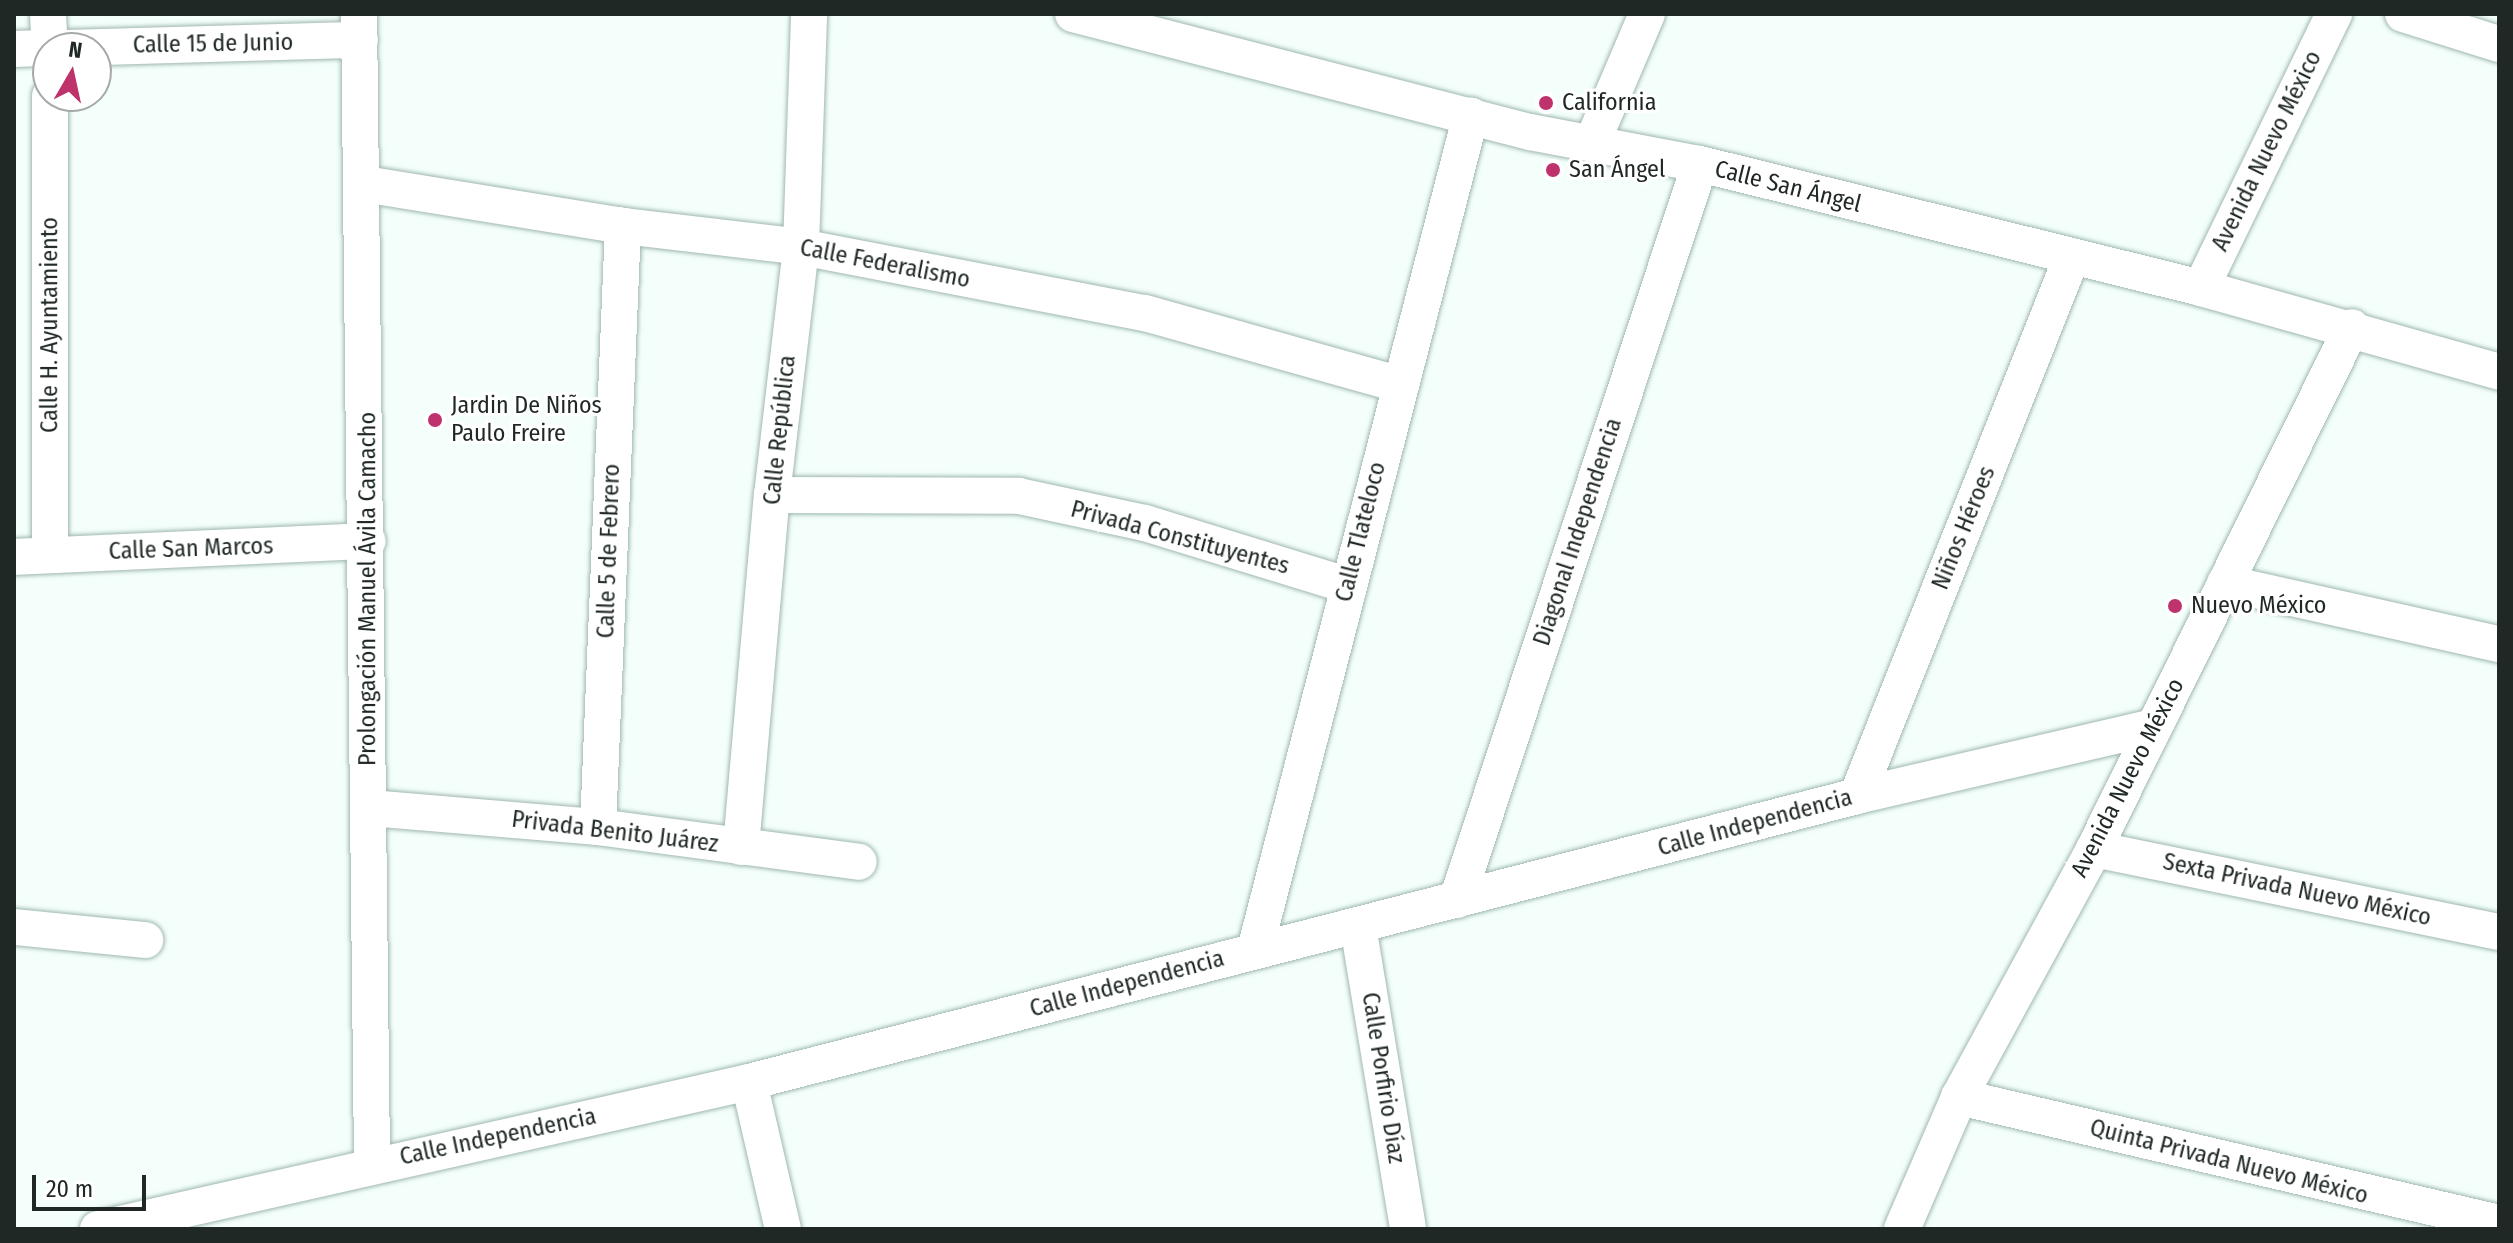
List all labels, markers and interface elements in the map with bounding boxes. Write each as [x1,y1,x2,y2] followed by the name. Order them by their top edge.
[133,28,293,60] street label: Calle 15 de Junio
[32,32,112,112] north arrow
[67,35,84,64] text: N
[2206,46,2328,256] street label: Avenida Nuevo México
[1562,89,1656,117] place label: California
[1537,94,1555,112] marker: California
[1712,155,1864,219] street label: Calle San Ángel
[1569,156,1665,184] place label: San Ángel
[1544,161,1562,179] marker: San Ángel
[36,217,64,433] street label: Calle H. Ayuntamiento
[798,233,972,295] street label: Calle Federalismo
[758,354,802,506] street label: Calle República
[451,392,602,448] place label: Jardin De Niños Paulo Freire
[426,411,444,429] marker: Jardin De Niños Paulo Freire
[354,412,382,766] street label: Prolongación Manuel Ávila Camacho
[1528,415,1628,649] street label: Diagonal Independencia
[1330,459,1392,605] street label: Calle Tlateloco
[1926,462,2002,594] street label: Niños Héroes
[592,463,626,639] street label: Calle 5 de Febrero
[1068,495,1292,581] street label: Privada Constituyentes
[108,532,274,566] street label: Calle San Marcos
[2191,592,2326,620] place label: Nuevo México
[2166,597,2184,615] marker: Nuevo México
[2065,674,2191,882] street label: Avenida Nuevo México
[1655,783,1855,863] street label: Calle Independencia
[510,805,720,859] street label: Privada Benito Juárez
[2160,847,2434,933] street label: Sexta Privada Nuevo México
[1027,944,1227,1024] street label: Calle Independencia
[1355,990,1411,1166] street label: Calle Porfirio Díaz
[397,1102,599,1172] street label: Calle Independencia
[2087,1113,2371,1211] street label: Quinta Privada Nuevo México
[36,1159,150,1209] scale bar
[46,1175,93,1203] text: 20 m

